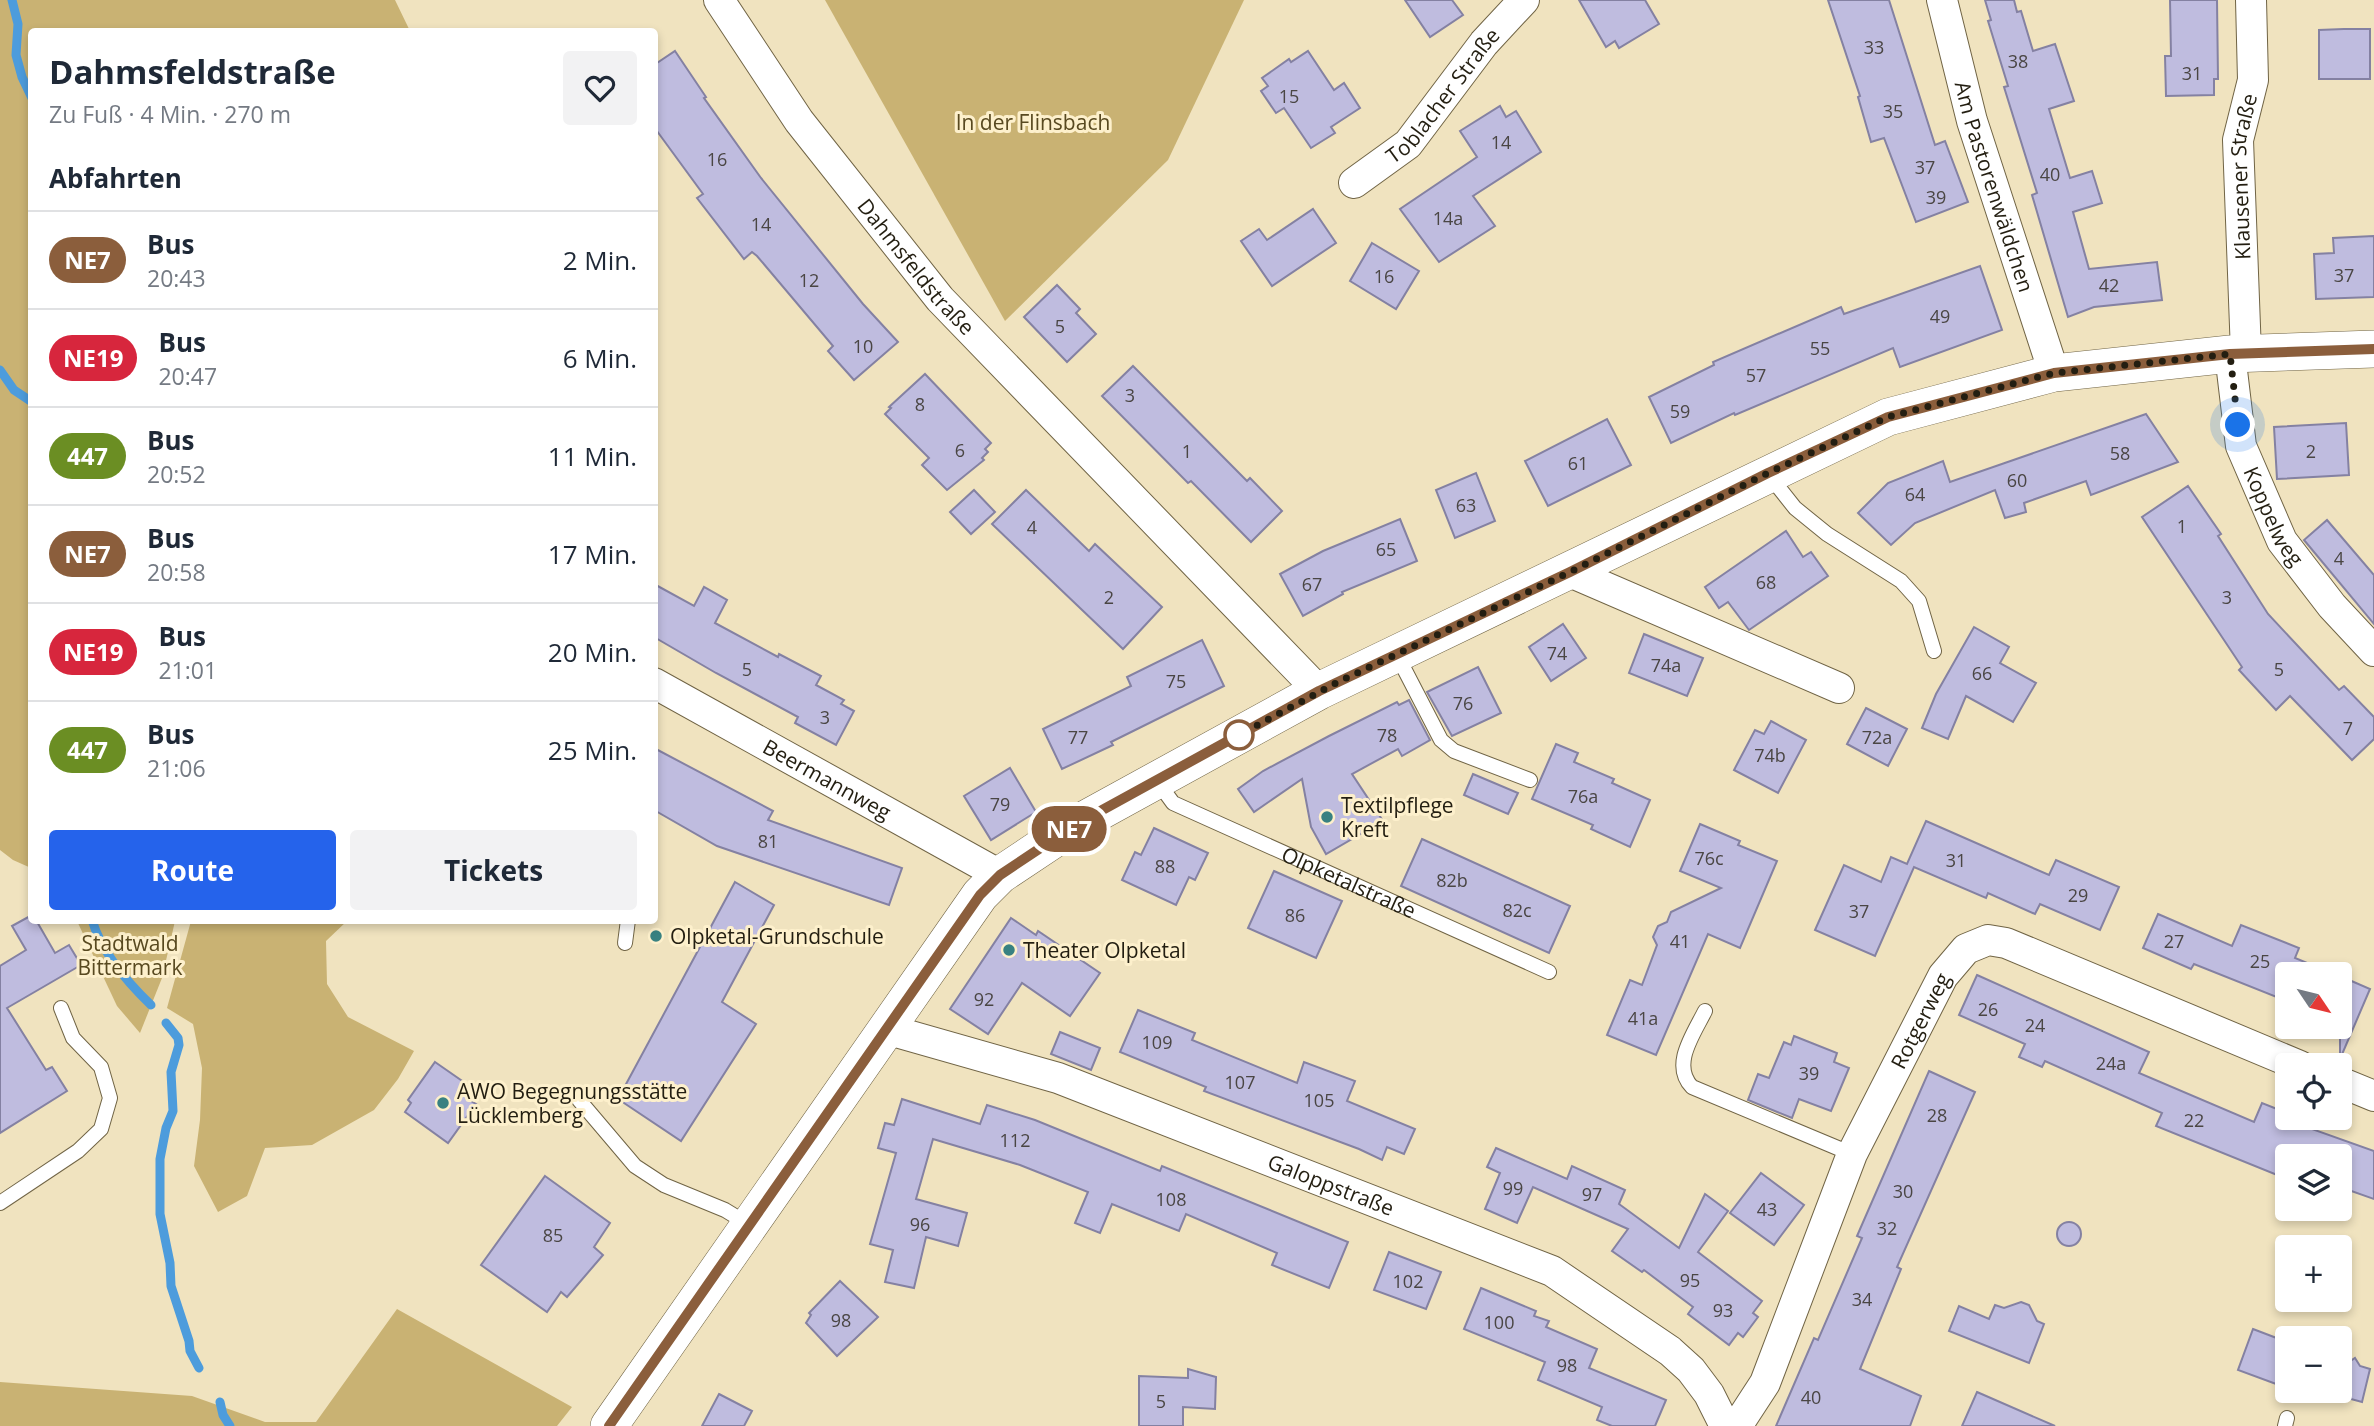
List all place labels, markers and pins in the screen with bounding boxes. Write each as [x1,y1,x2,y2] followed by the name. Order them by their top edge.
[1224,720,1254,750] unlabelled marker
[1341,791,1454,843] place label: Textilpflege Kreft
[1319,809,1335,825] marker: Textilpflege Kreft
[670,922,884,950] place label: Olpketal-Grundschule
[648,928,664,944] marker: Olpketal-Grundschule
[1023,936,1186,964] place label: Theater Olpketal
[1001,942,1017,958] marker: Theater Olpketal
[457,1077,687,1129] place label: AWO Begegnungsstätte Lücklemberg
[435,1095,451,1111] marker: AWO Begegnungsstätte Lücklemberg

